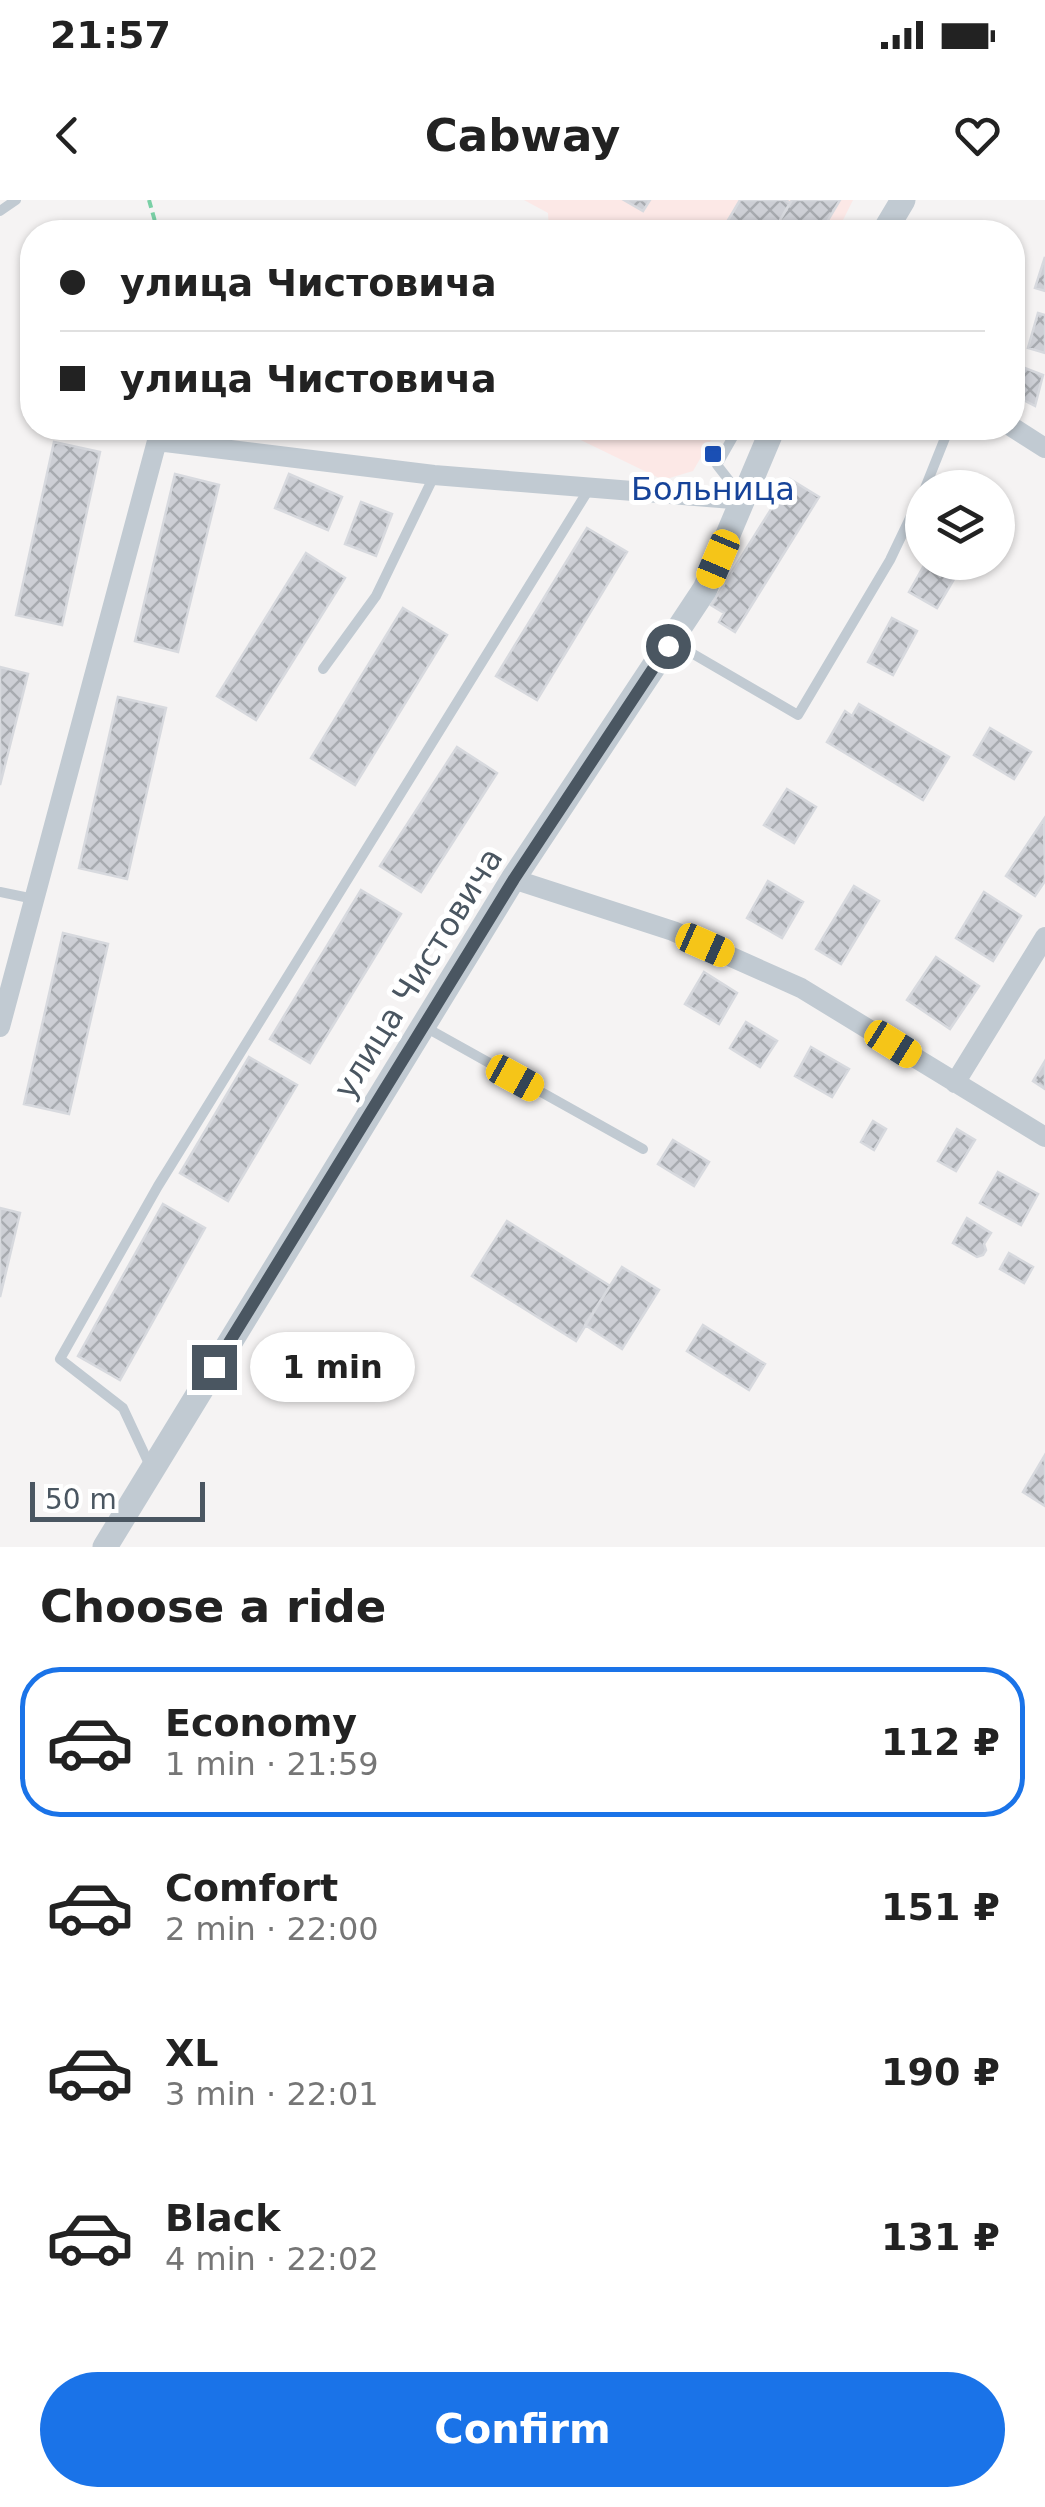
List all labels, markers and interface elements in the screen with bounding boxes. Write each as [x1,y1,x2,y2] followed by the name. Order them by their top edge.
[50,13,171,57] text: 21:57
[40,108,95,163] icon: back
[950,108,1005,163] icon: heart
[425,109,620,162] text: Cabway
[120,261,497,305] text: улица Чистовича
[120,357,497,401] text: улица Чистовича
[702,443,724,465] marker: Больница
[631,470,795,508] place label: Больница
[905,470,1015,580] map controls
[905,470,1015,580] button: layers
[692,526,744,592] car
[646,624,691,669] route start
[325,841,511,1105] street label: улица Чистовича
[671,919,739,971] car
[860,1015,926,1073] car
[481,1050,549,1106] car
[249,1332,414,1402] callout: 1 min
[192,1345,237,1390] route end
[282,1348,383,1386] text: 1 min
[30,1477,205,1522] scale bar
[45,1483,117,1516] text: 50 m
[40,1580,386,1633] text: Choose a ride
[45,1697,135,1787] icon: car
[165,1701,357,1745] text: Economy
[881,1720,1000,1764] text: 112 ₽
[165,1745,379,1783] text: 1 min · 21:59
[45,1862,135,1952] icon: car
[165,1866,338,1910] text: Comfort
[881,1885,1000,1929] text: 151 ₽
[165,1910,379,1948] text: 2 min · 22:00
[45,2027,135,2117] icon: car
[165,2031,219,2075] text: XL
[881,2050,1000,2094] text: 190 ₽
[165,2075,379,2113] text: 3 min · 22:01
[45,2192,135,2282] icon: car
[165,2196,280,2240] text: Black
[881,2215,1000,2259] text: 131 ₽
[165,2240,379,2278] text: 4 min · 22:02
[40,2372,1005,2487] button: Confirm

